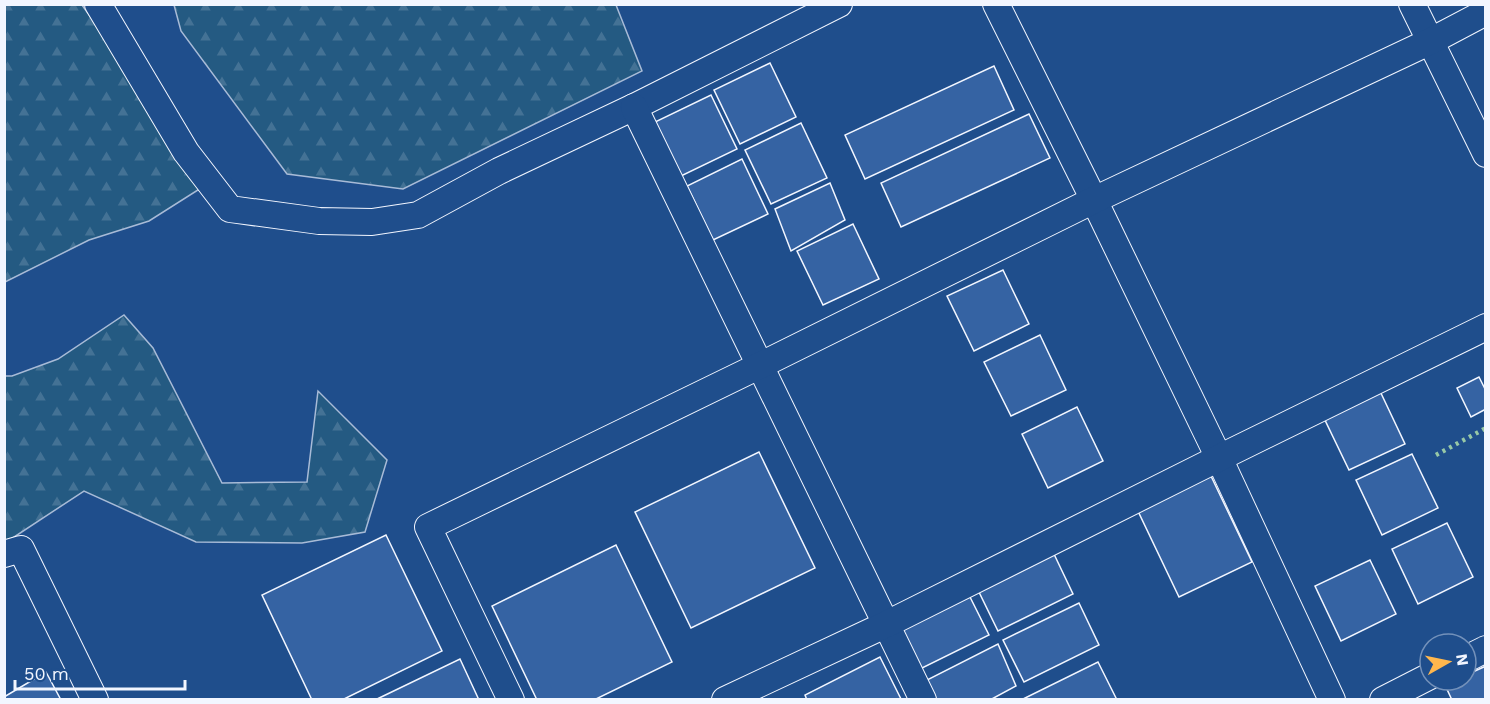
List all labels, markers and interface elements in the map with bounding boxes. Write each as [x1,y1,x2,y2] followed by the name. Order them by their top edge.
[1418,632,1478,692] north arrow
[1452,652,1473,667] text: N
[15,653,184,691] scale bar
[24,663,69,684] text: 50 m

